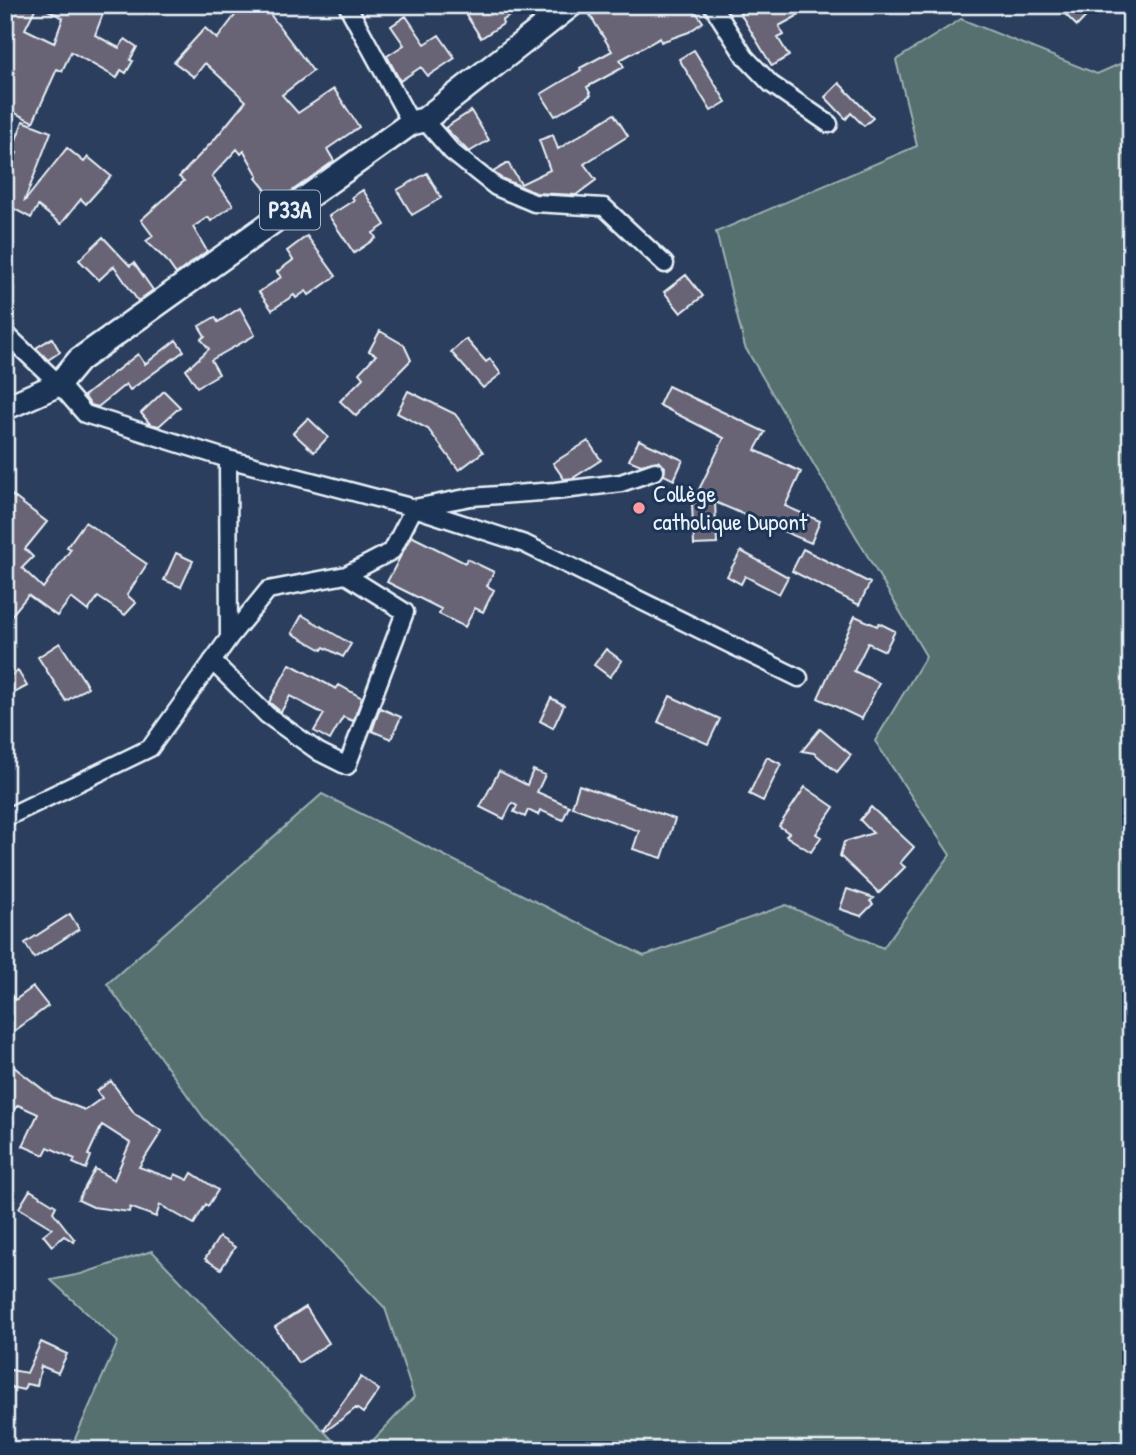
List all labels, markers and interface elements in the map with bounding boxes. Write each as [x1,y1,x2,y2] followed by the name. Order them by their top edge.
[260,190,320,230] road number: P33A
[653,477,808,537] place label: Collège catholique Dupont
[631,500,647,516] marker: Collège catholique Dupont

